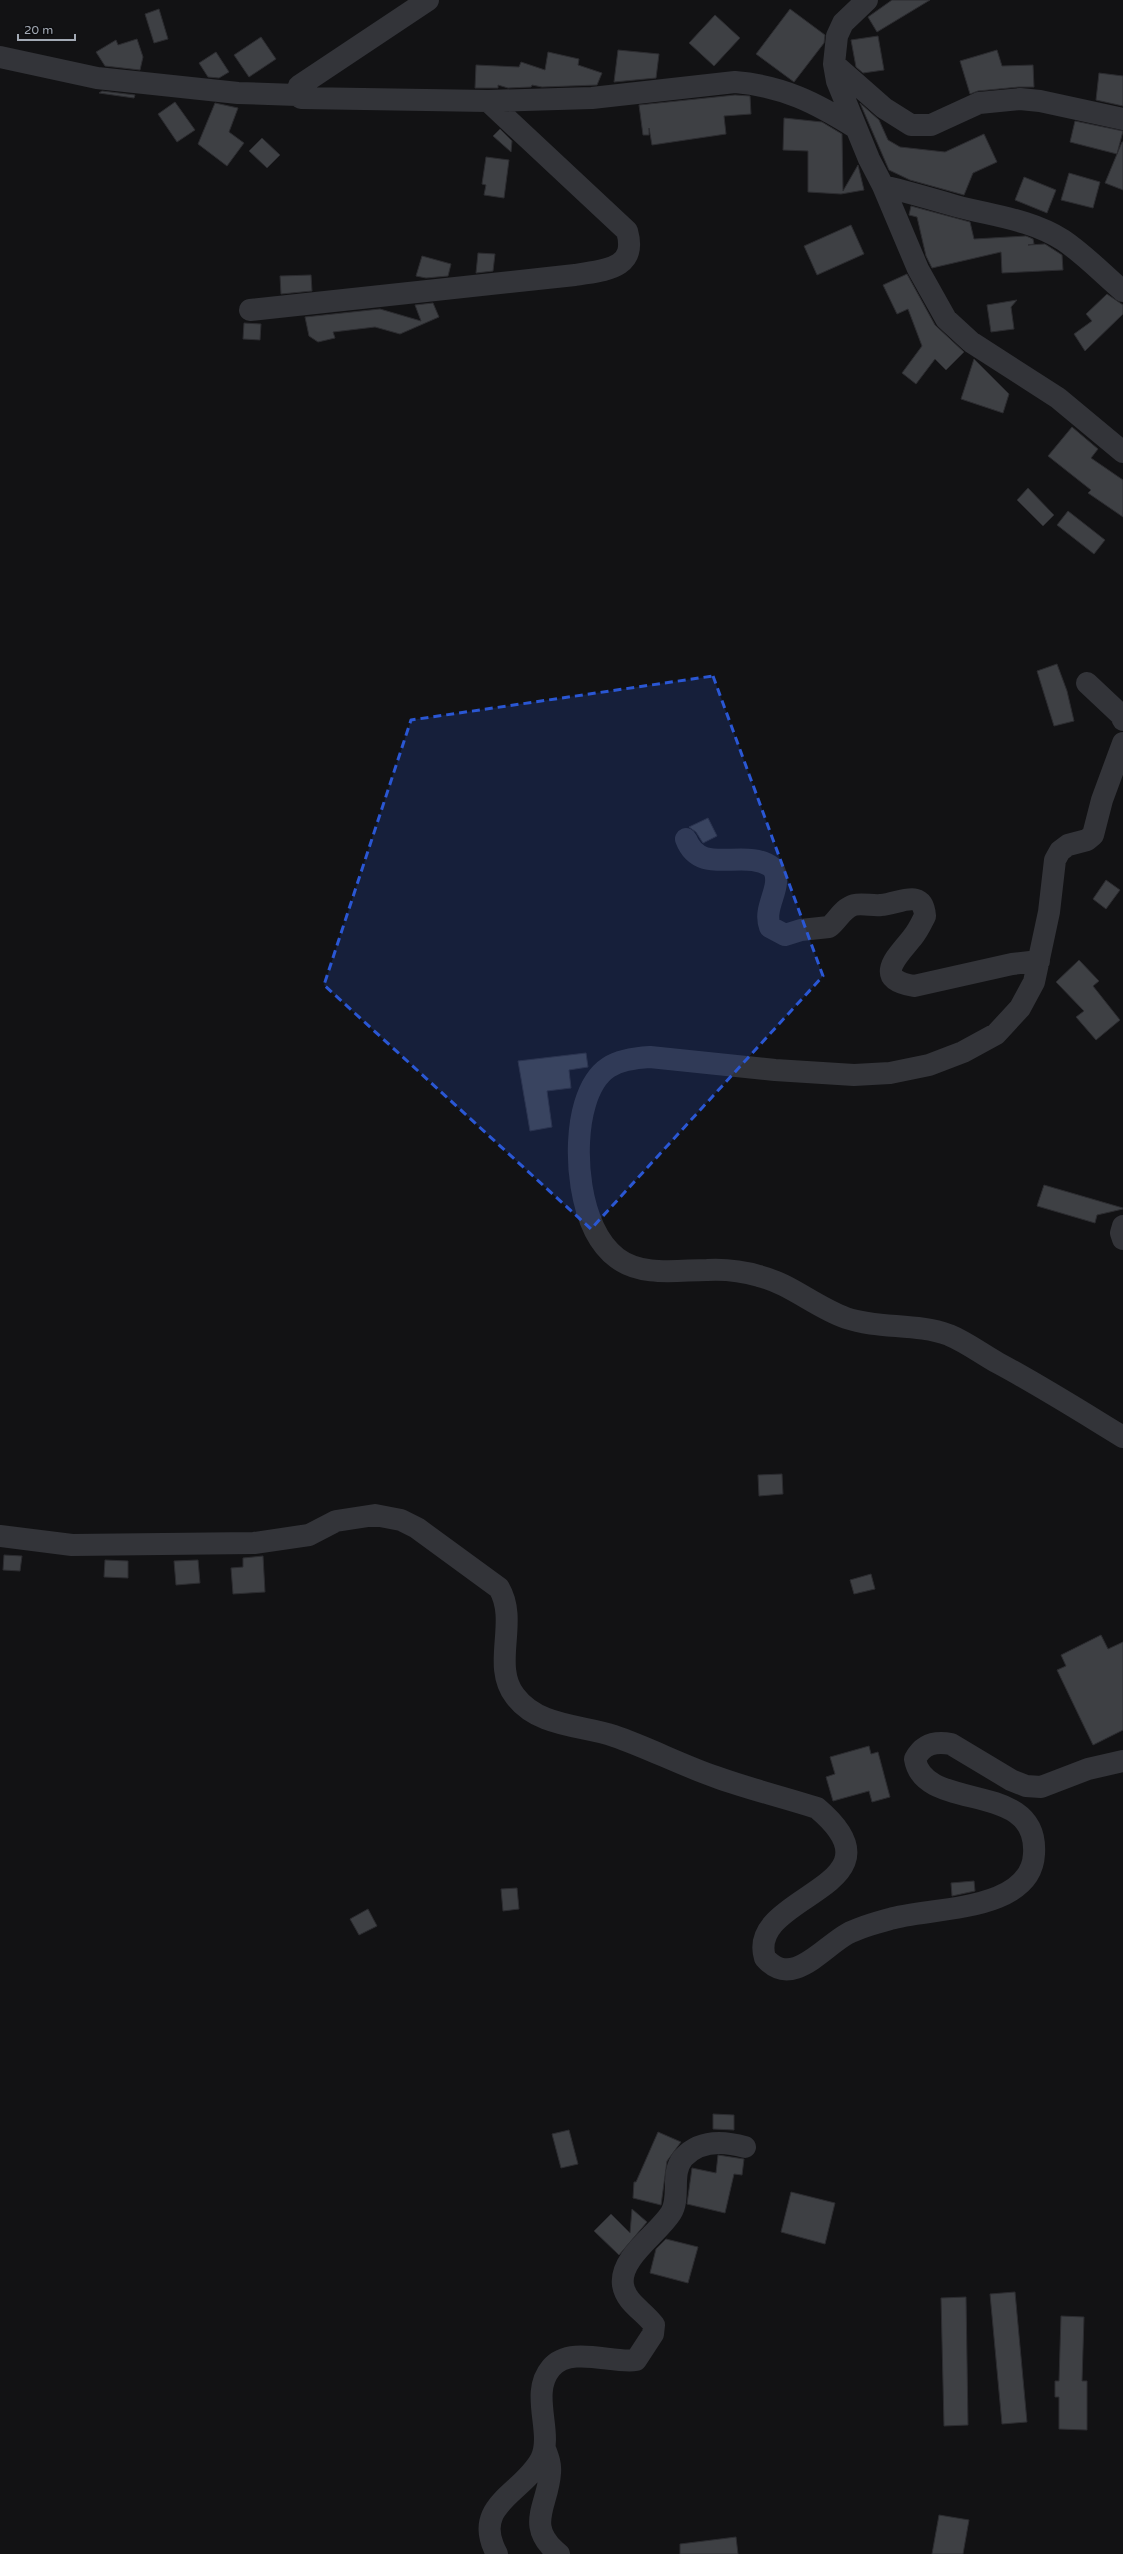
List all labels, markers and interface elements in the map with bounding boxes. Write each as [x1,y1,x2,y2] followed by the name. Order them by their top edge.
[18,16,75,42] scale bar
[24,23,53,37] text: 20 m

